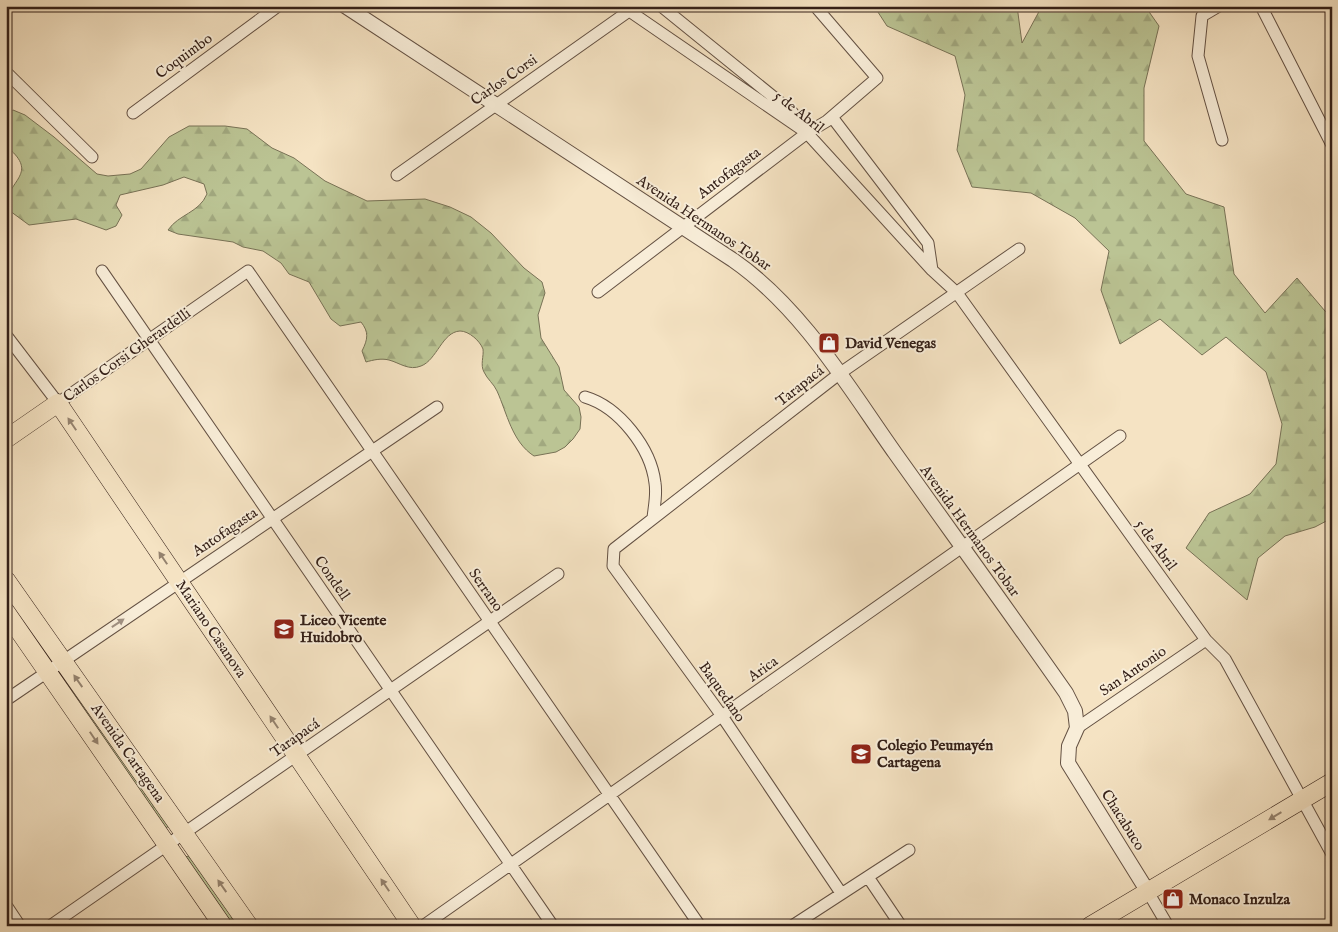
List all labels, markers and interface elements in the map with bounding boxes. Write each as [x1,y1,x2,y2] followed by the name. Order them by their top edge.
[152,29,216,83] street label: Coquimbo
[467,50,541,110] street label: Carlos Corsi
[770,86,829,138] street label: 5 de Abril
[693,143,765,204] street label: Antofagasta
[632,170,775,275] street label: Avenida Hermanos Tobar
[59,304,195,406] street label: Carlos Corsi Gherardelli
[817,331,841,355] shop icon: David Venegas
[845,334,937,353] place label: David Venegas
[772,361,828,411] street label: Tarapacá
[68,417,77,431] one-way arrow
[915,461,1025,601] street label: Avenida Hermanos Tobar
[188,503,262,561] street label: Antofagasta
[1131,516,1181,575] street label: 5 de Abril
[159,552,168,565] one-way arrow
[310,552,355,605] street label: Condell
[464,565,508,615] street label: Serrano
[171,576,251,682] street label: Mariano Casanova
[300,611,386,647] place label: Liceo Vicente Huidobro
[272,617,296,641] school or university icon: Liceo Vicente Huidobro
[112,618,125,628] one-way arrow
[1096,642,1170,700] street label: San Antonio
[743,652,782,687] street label: Arica
[694,658,750,726] street label: Baquedano
[73,674,83,688] one-way arrow
[86,699,170,807] street label: Avenida Cartagena
[267,714,324,762] street label: Tarapacá
[269,715,279,729] one-way arrow
[89,731,99,744] one-way arrow
[877,736,993,772] place label: Colegio Peumayén Cartagena
[849,742,873,766] school or university icon: Colegio Peumayén Cartagena
[1097,786,1149,854] street label: Chacabuco
[1269,812,1282,821] one-way arrow
[217,879,227,893] one-way arrow
[380,879,390,892] one-way arrow
[1161,887,1185,911] shop icon: Monaco Inzulza
[1189,890,1290,909] place label: Monaco Inzulza

